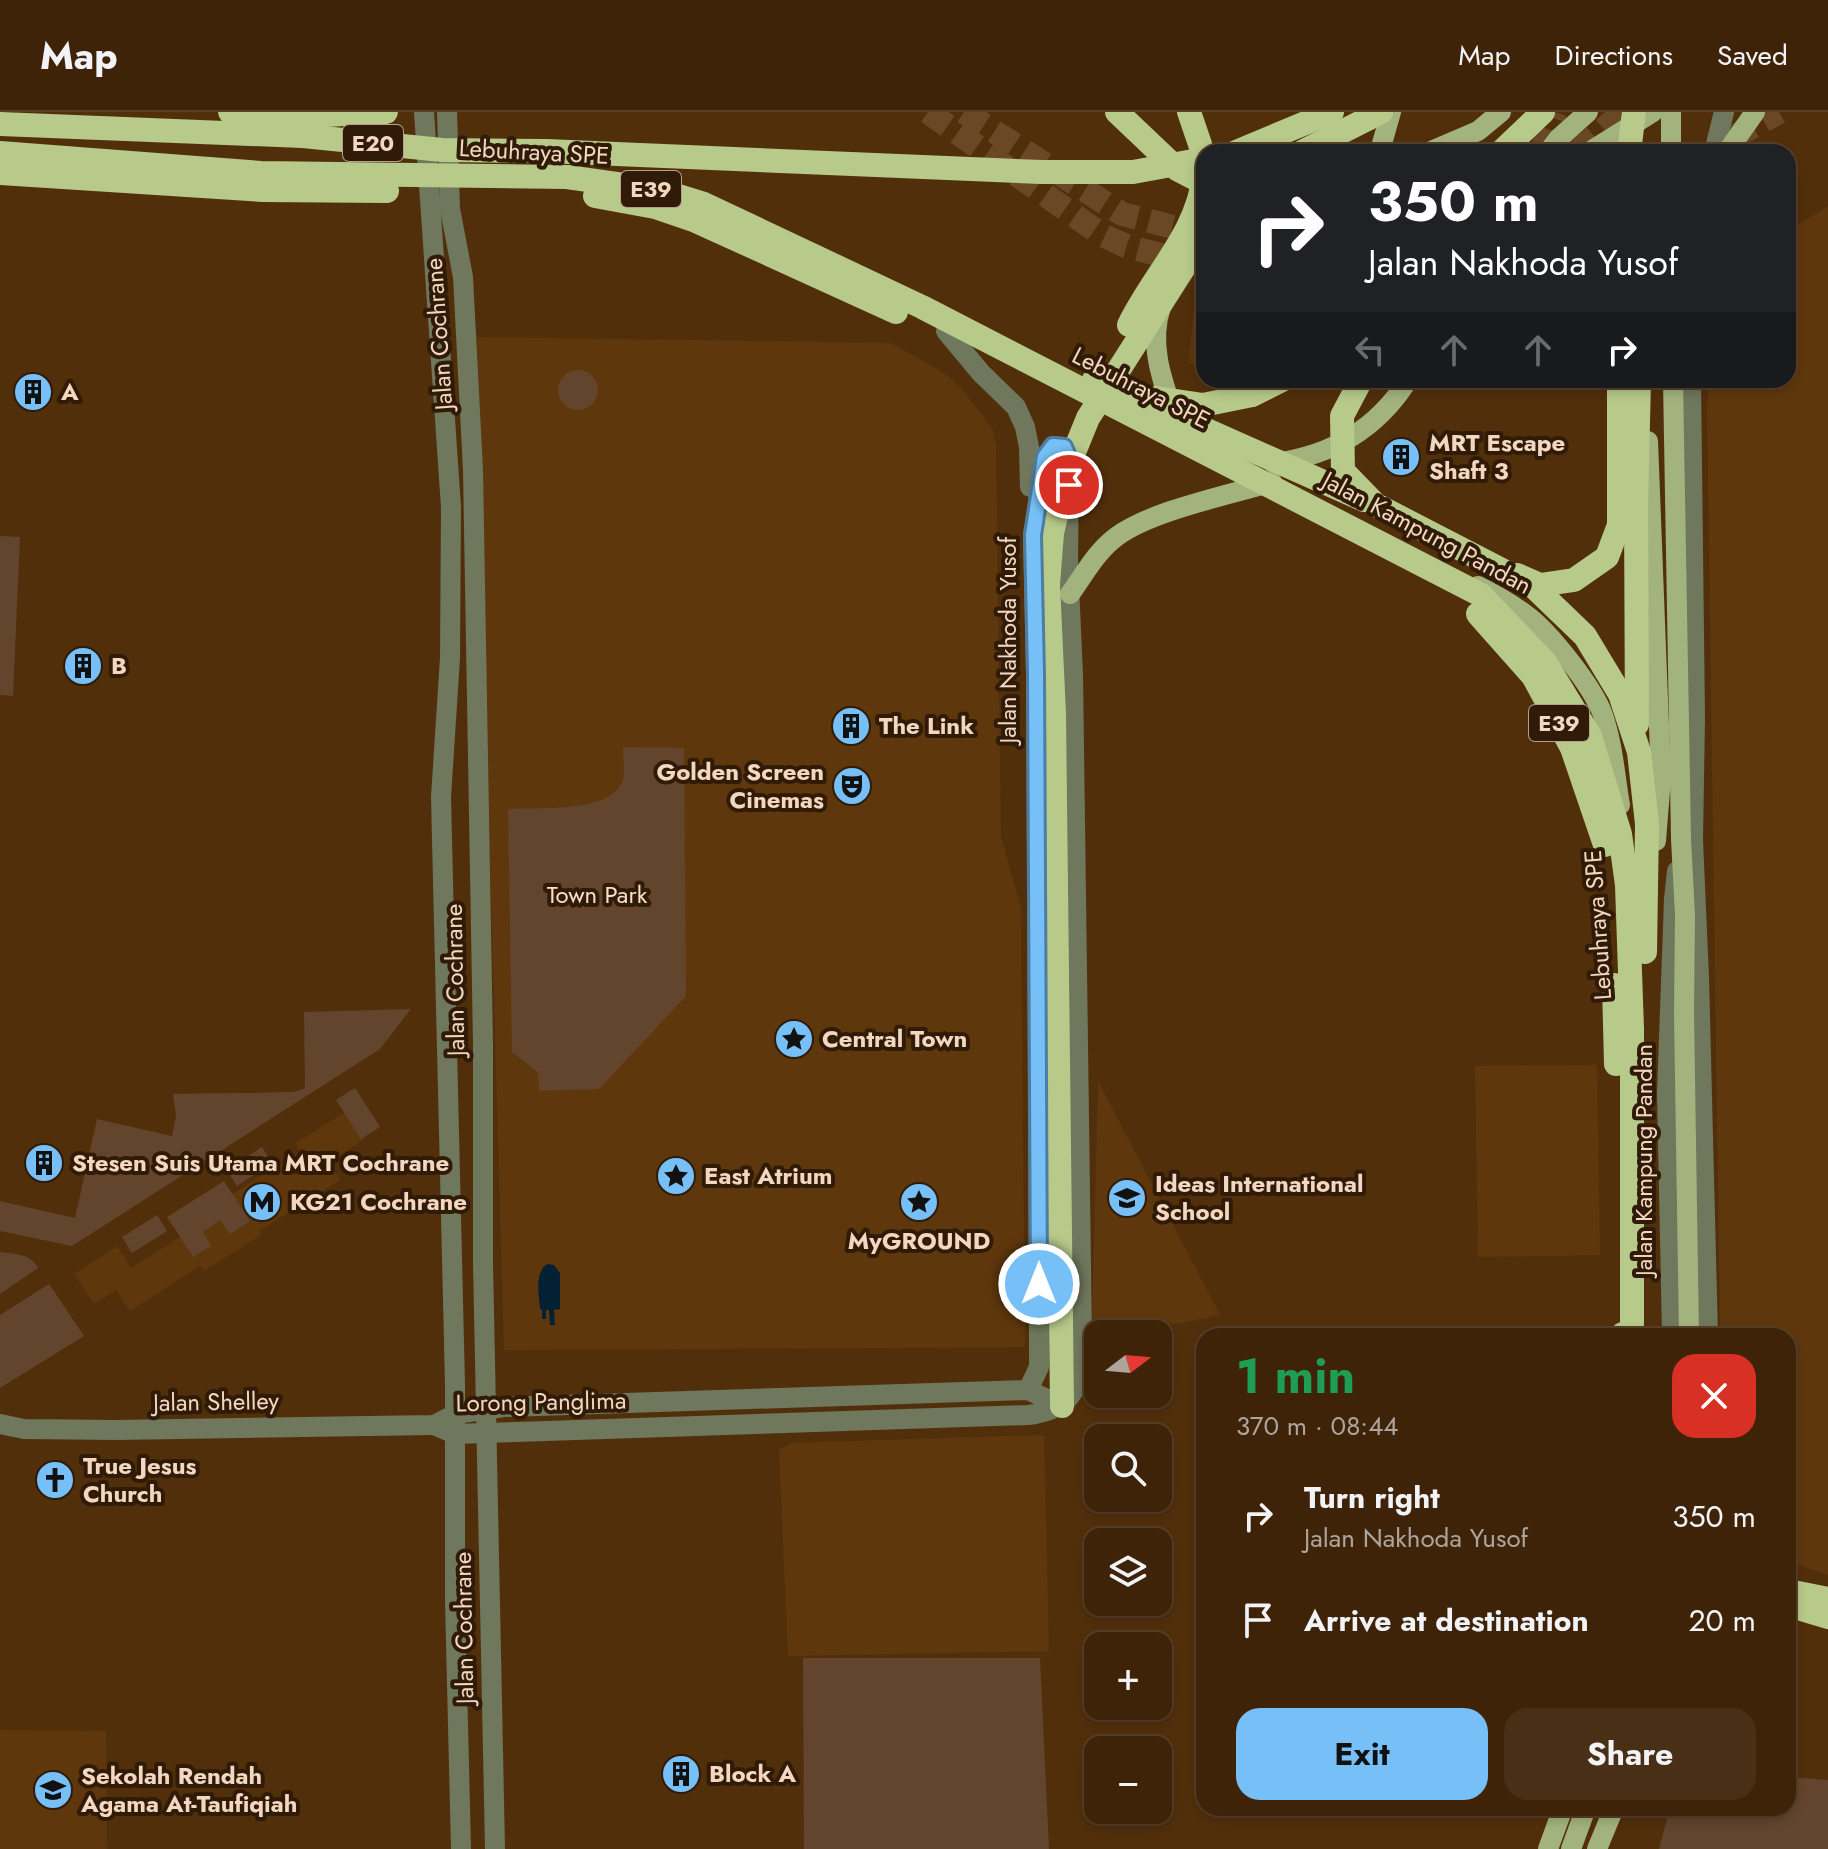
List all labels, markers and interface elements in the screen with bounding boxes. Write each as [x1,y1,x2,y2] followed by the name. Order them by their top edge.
[40,28,118,83] text: Map
[1458,35,1510,76] text: Map
[1554,35,1673,76] text: Directions
[1717,35,1788,76] text: Saved
[343,125,403,161] road number: E20
[458,130,610,173] street label: Lebuhraya SPE
[1368,161,1539,242] text: 350 m
[621,171,681,207] road number: E39
[1236,176,1340,280] icon: right
[1368,236,1678,288] text: Jalan Nakhoda Yusof
[416,257,461,414] street label: Jalan Cochrane
[1348,328,1392,372] icon: left
[1432,328,1476,372] icon: ahead
[1516,328,1560,372] icon: ahead
[1600,328,1644,372] icon: right
[1066,338,1216,437] street label: Lebuhraya SPE
[12,371,54,413] building icon: A
[60,374,79,409] place label: A
[1429,425,1565,488] place label: MRT Escape Shaft 3
[1380,436,1422,478] building icon: MRT Escape Shaft 3
[1035,451,1103,519] pin
[1314,461,1538,603] street label: Jalan Kampung Pandan
[1047,463,1091,507] icon: arrive
[990,535,1025,746] street label: Jalan Nakhoda Yusof
[62,645,104,687] building icon: B
[111,648,127,683] place label: B
[830,705,872,747] building icon: The Link
[1529,705,1589,741] road number: E39
[879,708,974,743] place label: The Link
[657,754,824,817] place label: Golden Screen Cinemas
[831,765,873,807] theatre icon: Golden Screen Cinemas
[1575,849,1620,1001] street label: Lebuhraya SPE
[547,877,648,912] park label: Town Park
[436,903,473,1060] street label: Jalan Cochrane
[773,1018,815,1060] place icon: Central Town
[822,1021,967,1056] place label: Central Town
[1626,1044,1661,1279] street label: Jalan Kampung Pandan
[23,1142,65,1184] building icon: Stesen Suis Utama MRT Cochrane
[72,1145,449,1180] place label: Stesen Suis Utama MRT Cochrane
[655,1155,697,1197] place icon: East Atrium
[704,1158,832,1193] place label: East Atrium
[1155,1166,1363,1229] place label: Ideas International School
[1106,1177,1148,1219] school or university icon: Ideas International School
[241,1181,283,1223] metro station icon: KG21 Cochrane
[898,1181,940,1223] place icon: MyGROUND
[290,1184,467,1219] place label: KG21 Cochrane
[848,1223,990,1258] place label: MyGROUND
[997,1242,1081,1326] position arrow
[1084,1320,1172,1408] north arrow
[1084,1320,1172,1824] map controls
[1236,1342,1355,1411] text: 1 min
[1672,1354,1756,1438] button: close
[150,1383,280,1420] street label: Jalan Shelley
[455,1383,627,1420] street label: Lorong Panglima
[1236,1407,1398,1445] text: 370 m · 08:44
[1084,1424,1172,1512] button: search
[83,1448,197,1511] place label: True Jesus Church
[34,1459,76,1501] church icon: True Jesus Church
[1304,1476,1440,1519] text: Turn right
[1236,1494,1280,1538] icon: right
[1672,1495,1756,1538] text: 350 m
[1304,1519,1528,1557] text: Jalan Nakhoda Yusof
[1084,1528,1172,1616] button: layers
[445,1551,482,1708] street label: Jalan Cochrane
[1236,1598,1280,1642] icon: arrive
[1304,1599,1589,1642] text: Arrive at destination
[1689,1599,1756,1642] text: 20 m
[1084,1632,1172,1720] button: +
[1236,1708,1488,1800] button: Exit
[1504,1708,1756,1800] button: Share
[1084,1736,1172,1824] button: −
[660,1753,702,1795] building icon: Block A
[709,1756,796,1791] place label: Block A
[80,1758,297,1821] place label: Sekolah Rendah Agama At-Taufiqiah
[32,1769,74,1811] school or university icon: Sekolah Rendah Agama At-Taufiqiah

